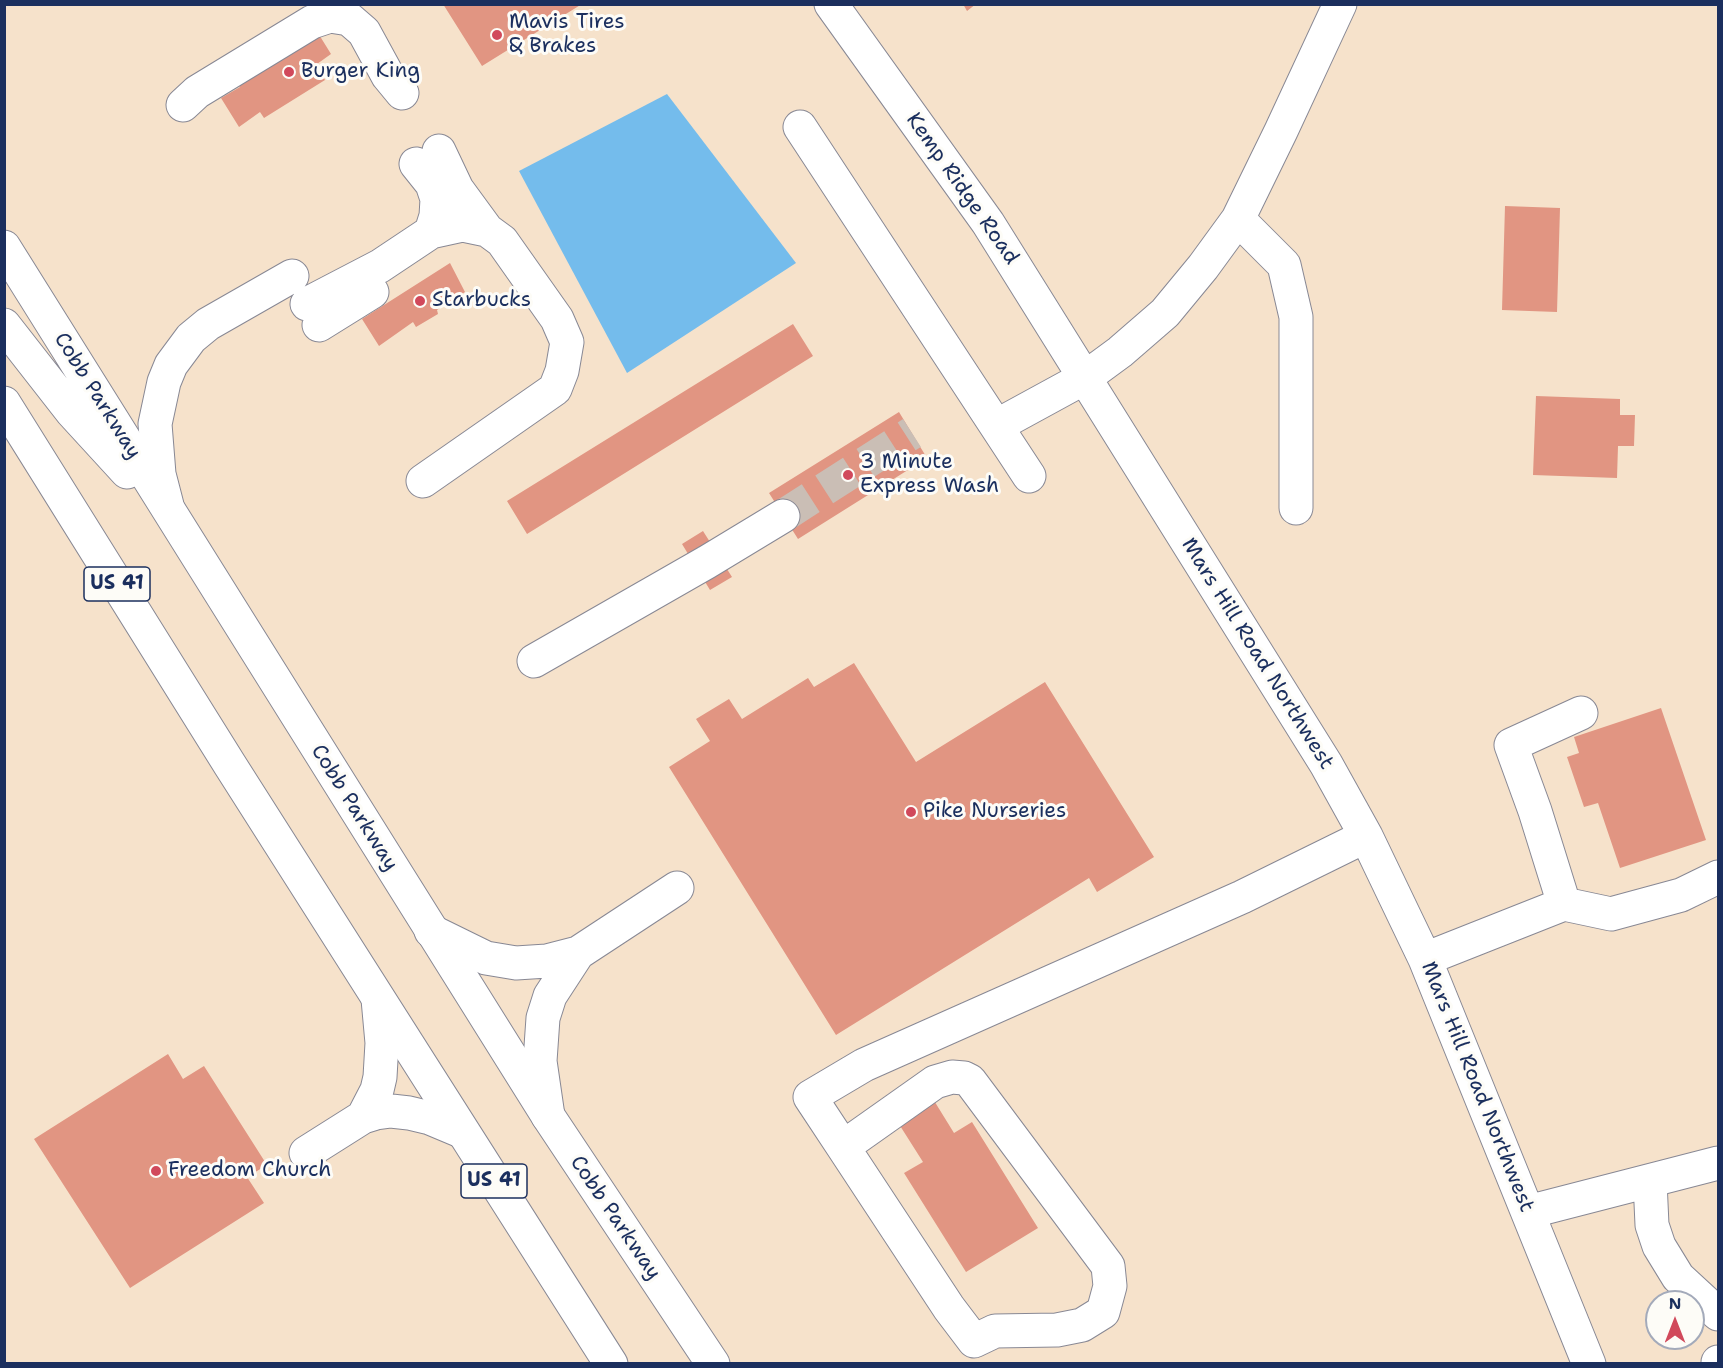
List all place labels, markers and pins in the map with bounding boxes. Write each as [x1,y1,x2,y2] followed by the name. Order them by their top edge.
[509,10,625,60] place label: Mavis Tires & Brakes
[490,28,504,42] marker: Mavis Tires & Brakes
[301,59,420,85] place label: Burger King
[282,65,296,79] marker: Burger King
[432,288,531,314] place label: Starbucks
[413,294,427,308] marker: Starbucks
[860,450,999,500] place label: 3 Minute Express Wash
[841,468,855,482] marker: 3 Minute Express Wash
[923,799,1066,825] place label: Pike Nurseries
[904,805,918,819] marker: Pike Nurseries
[168,1158,331,1184] place label: Freedom Church
[149,1164,163,1178] marker: Freedom Church

